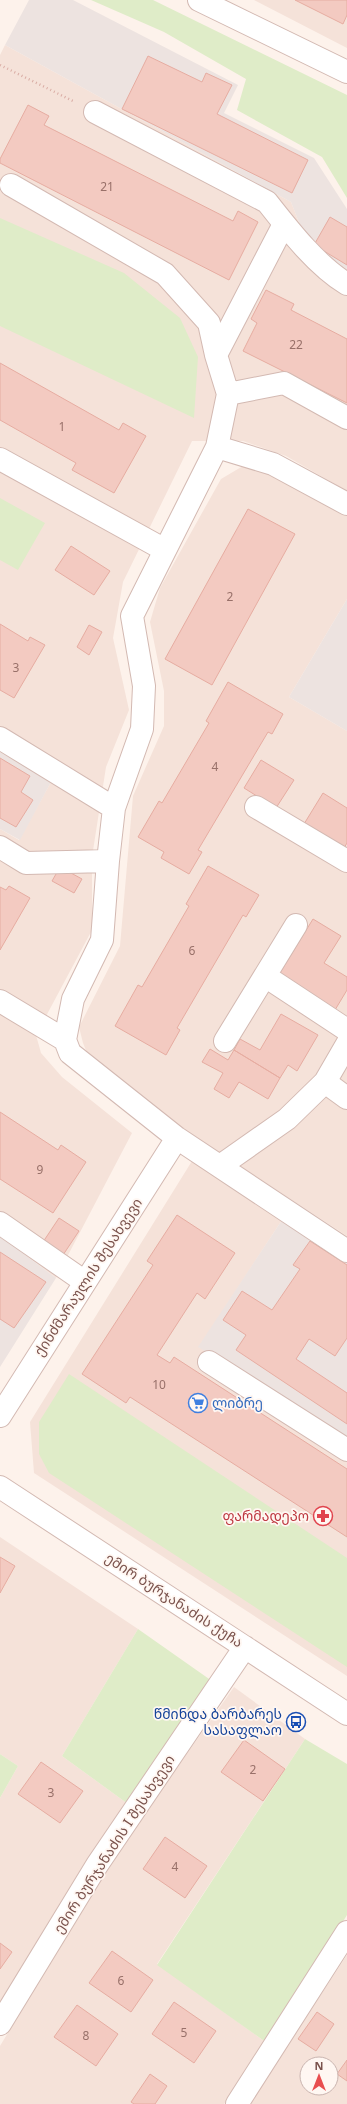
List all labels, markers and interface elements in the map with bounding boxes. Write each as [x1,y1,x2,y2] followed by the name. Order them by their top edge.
[100,178,114,195] house number: 21
[289,336,303,353] house number: 22
[59,418,65,435] house number: 1
[227,588,234,605] house number: 2
[13,659,20,676] house number: 3
[212,758,219,775] house number: 4
[189,942,196,959] house number: 6
[37,1161,44,1178] house number: 9
[29,1194,146,1359] street label: ქინძმარაულის შესახვევი
[152,1376,166,1393] house number: 10
[187,1392,209,1414] supermarket icon: ლიბრე
[212,1393,263,1412] place label: ლიბრე
[312,1505,334,1527] pharmacy icon: ფარმადეპო
[223,1506,309,1525] place label: ფარმადეპო
[102,1548,247,1651] street label: ემირ ბურჯანაძის ქუჩა
[154,1704,282,1739] place label: წმინდა ბარბარეს სასაფლაო
[285,1711,307,1733] bus stop icon: წმინდა ბარბარეს სასაფლაო
[49,1751,179,1937] street label: ემირ ბურჯანაძის I შესახვევი
[250,1761,257,1778] house number: 2
[48,1784,55,1801] house number: 3
[172,1858,179,1875] house number: 4
[118,1972,125,1989] house number: 6
[181,2024,188,2041] house number: 5
[83,2027,90,2044] house number: 8
[299,2056,339,2096] north arrow
[315,2058,323,2073] text: N

